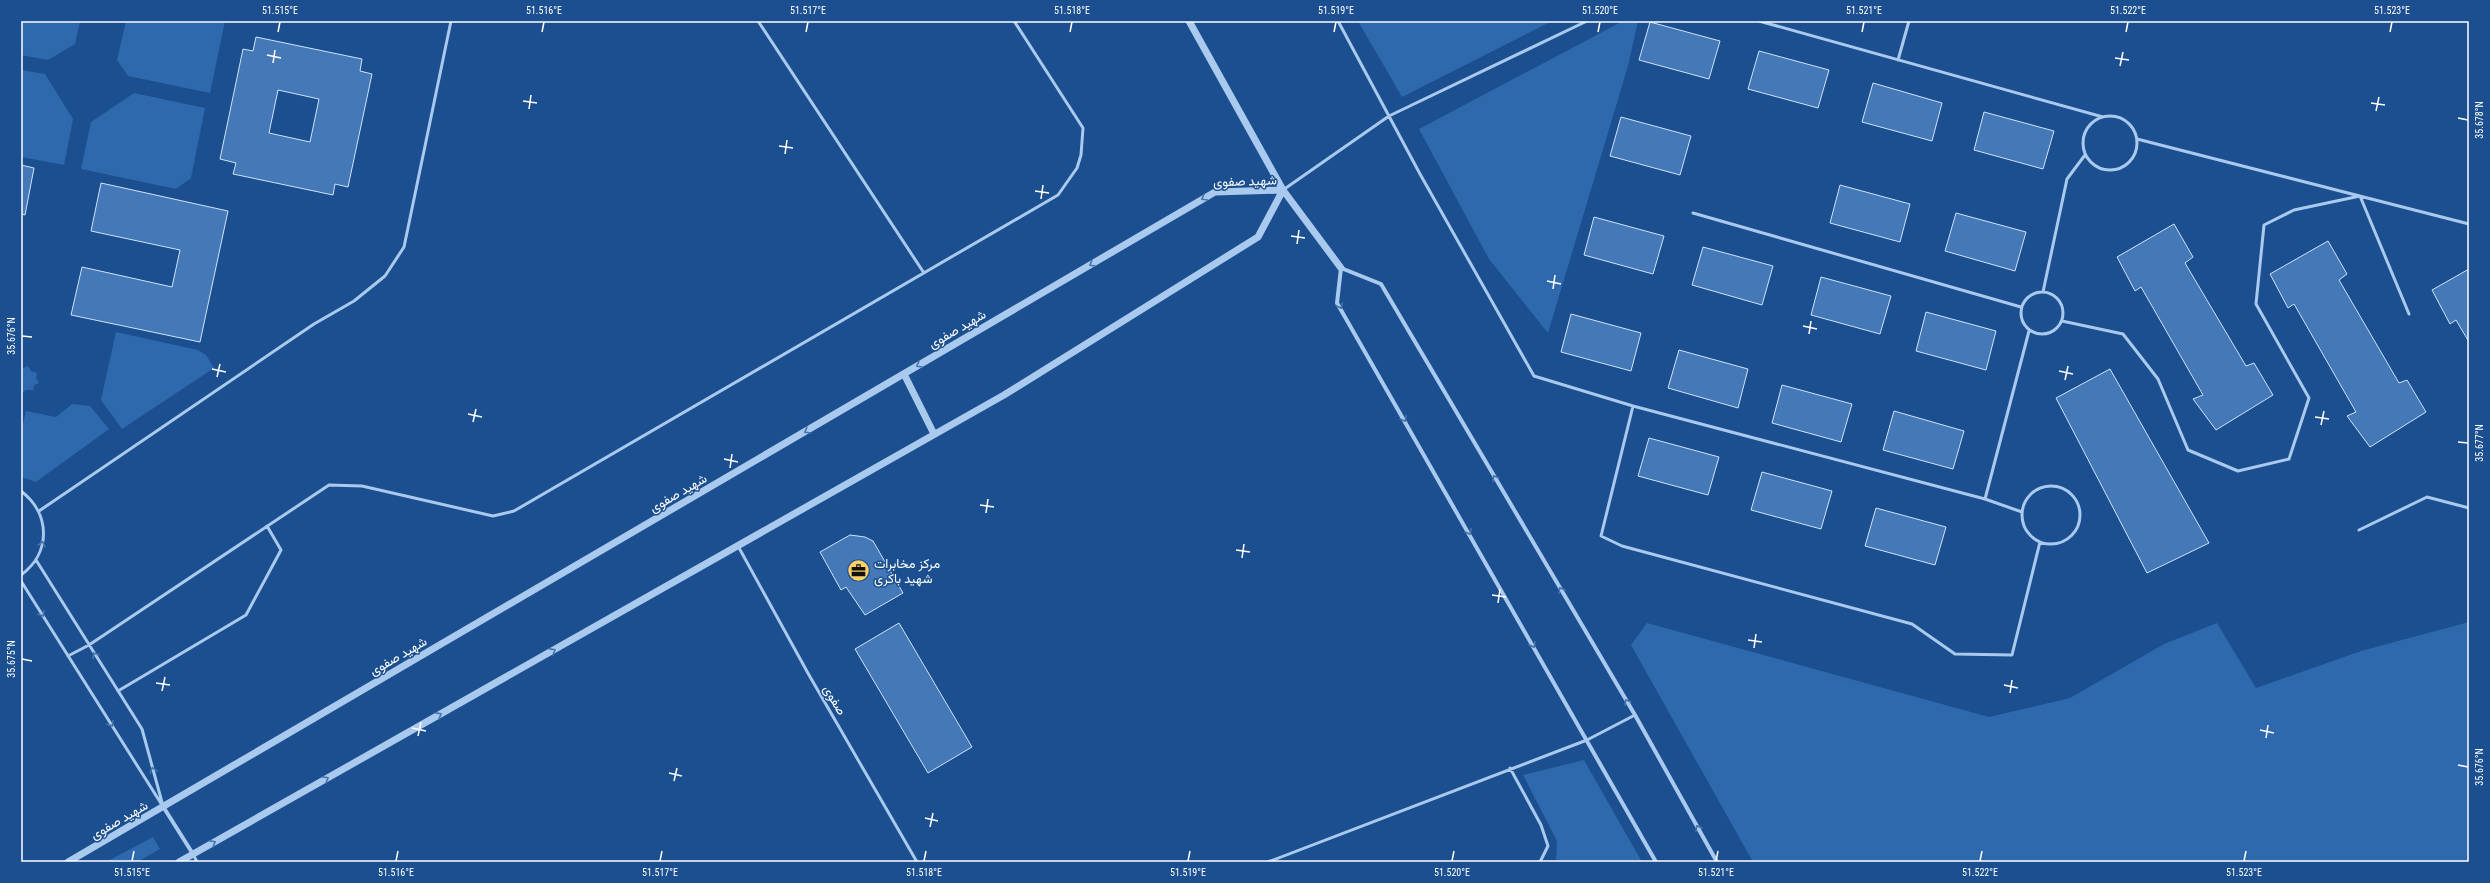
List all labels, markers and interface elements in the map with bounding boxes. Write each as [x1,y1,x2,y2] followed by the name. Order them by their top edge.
[262,5,298,16] text: 51.515°E
[526,5,562,16] text: 51.516°E
[790,5,826,16] text: 51.517°E
[1054,5,1090,16] text: 51.518°E
[1318,5,1354,16] text: 51.519°E
[1582,5,1618,16] text: 51.520°E
[1846,5,1882,16] text: 51.521°E
[2110,5,2146,16] text: 51.522°E
[2374,5,2410,16] text: 51.523°E
[2474,101,2485,139] text: 35.678°N
[1213,172,1277,191] street label: شهید صفوی
[1201,194,1208,201] one-way arrow
[1089,260,1096,267] one-way arrow
[1336,302,1344,309] one-way arrow
[926,307,989,352] street label: شهید صفوی
[6,317,17,355] text: 35.676°N
[916,361,923,368] one-way arrow
[1400,415,1407,422] one-way arrow
[2474,424,2485,462] text: 35.677°N
[804,426,811,433] one-way arrow
[647,471,710,516] street label: شهید صفوی
[1493,475,1500,482] one-way arrow
[1464,528,1471,535] one-way arrow
[38,541,46,547] one-way arrow
[874,556,940,587] place label: مرکز مخابرات شهید باکری
[846,557,872,583] office icon: مرکز مخابرات شهید باکری
[1559,587,1566,594] one-way arrow
[37,610,44,617] one-way arrow
[367,634,430,679] street label: شهید صفوی
[6,640,17,678] text: 35.675°N
[1528,641,1535,648] one-way arrow
[548,649,556,656] one-way arrow
[93,652,100,659] one-way arrow
[820,682,850,718] street label: صفوی
[1625,699,1632,706] one-way arrow
[435,713,442,720] one-way arrow
[106,720,113,727] one-way arrow
[2474,748,2485,786] text: 35.676°N
[149,767,158,774] one-way arrow
[322,776,329,783] one-way arrow
[88,798,151,843] street label: شهید صفوی
[1695,825,1703,832] one-way arrow
[209,840,216,847] one-way arrow
[114,867,150,878] text: 51.515°E
[378,867,414,878] text: 51.516°E
[642,867,678,878] text: 51.517°E
[906,867,942,878] text: 51.518°E
[1170,867,1206,878] text: 51.519°E
[1434,867,1470,878] text: 51.520°E
[1698,867,1734,878] text: 51.521°E
[1962,867,1998,878] text: 51.522°E
[2226,867,2262,878] text: 51.523°E

